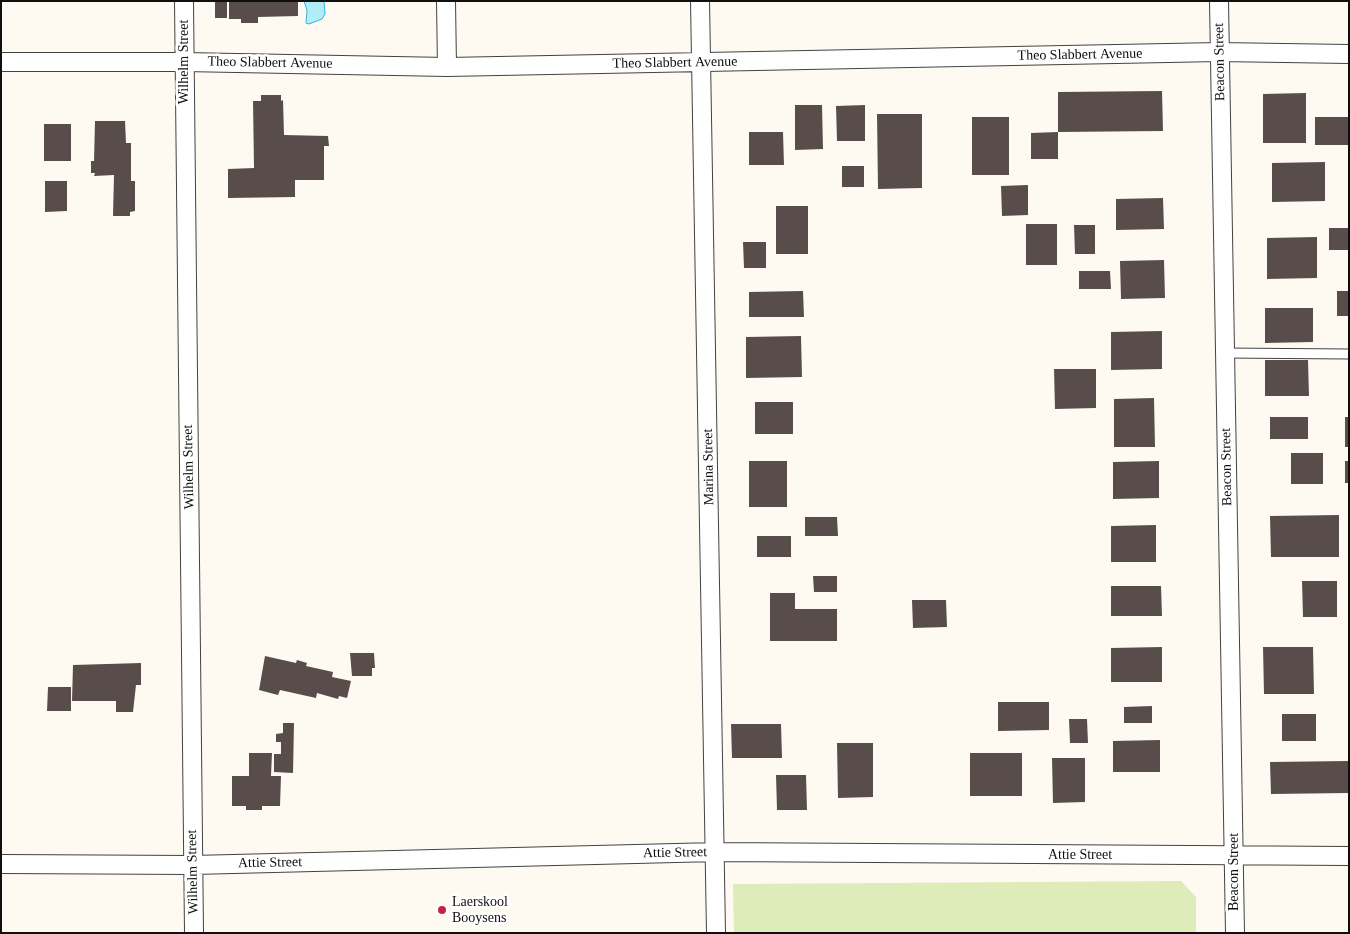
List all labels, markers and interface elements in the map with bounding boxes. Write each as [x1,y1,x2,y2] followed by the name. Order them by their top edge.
[176,20,192,104] street label: Wilhelm Street
[1211,23,1229,101] street label: Beacon Street
[1017,46,1143,64] street label: Theo Slabbert Avenue
[207,54,333,72] street label: Theo Slabbert Avenue
[612,54,738,72] street label: Theo Slabbert Avenue
[180,425,198,509] street label: Wilhelm Street
[1218,428,1236,506] street label: Beacon Street
[700,429,718,505] street label: Marina Street
[184,830,202,914] street label: Wilhelm Street
[1226,833,1242,911] street label: Beacon Street
[643,844,707,862] street label: Attie Street
[1048,847,1112,863] street label: Attie Street
[238,854,302,872] street label: Attie Street
[452,894,508,926] place label: Laerskool Booysens
[436,904,448,916] marker: Laerskool Booysens

